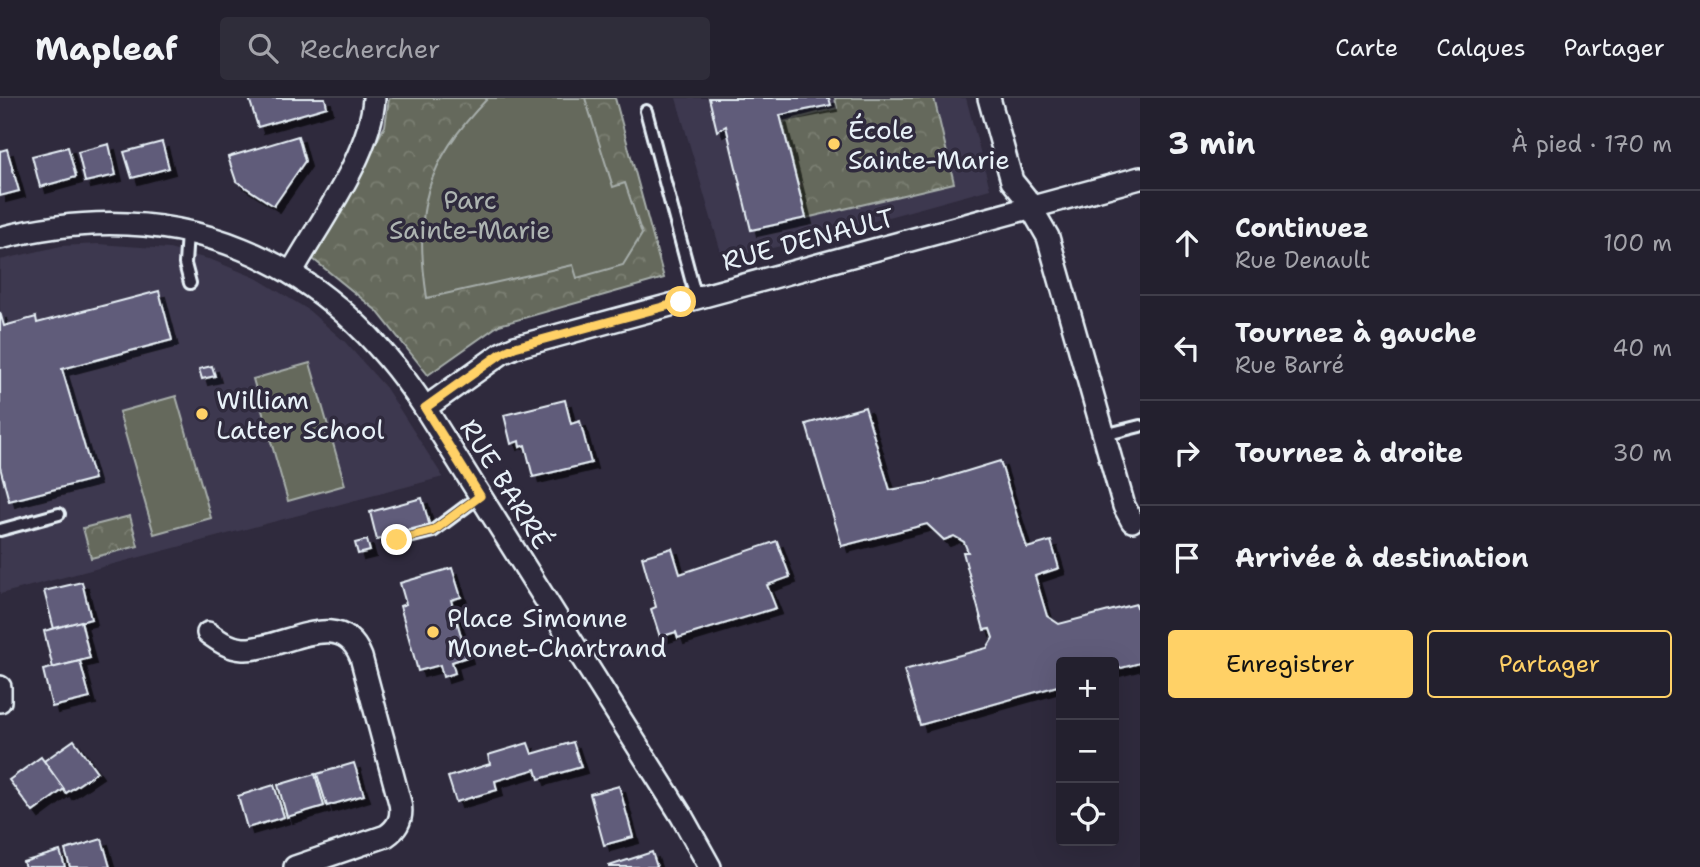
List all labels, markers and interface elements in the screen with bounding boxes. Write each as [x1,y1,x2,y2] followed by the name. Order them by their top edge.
[220,17,710,80] search box
[35,26,178,71] text: Mapleaf
[244,29,282,67] icon: search
[300,31,440,66] text: Rechercher
[1335,32,1398,64] text: Carte
[1436,32,1526,64] text: Calques
[1564,32,1665,64] text: Partager
[848,112,1010,177] place label: École Sainte-Marie
[1168,123,1255,164] text: 3 min
[1511,129,1672,159] text: À pied · 170 m
[826,136,842,152] marker: École Sainte-Marie
[389,182,551,247] park label: Parc Sainte-Marie
[718,199,898,279] street label: RUE DENAULT
[1235,210,1369,245] text: Continuez
[1168,224,1206,262] icon: ahead
[1603,228,1672,258] text: 100 m
[1235,245,1370,275] text: Rue Denault
[665,286,696,317] route start
[1235,315,1477,350] text: Tournez à gauche
[1168,329,1206,367] icon: left
[1612,333,1672,363] text: 40 m
[1235,350,1344,380] text: Rue Barré
[216,382,385,447] place label: William Latter School
[194,406,210,422] marker: William Latter School
[452,412,560,556] street label: RUE BARRÉ
[1168,434,1206,472] icon: right
[1235,435,1463,470] text: Tournez à droite
[1613,438,1672,468] text: 30 m
[381,524,412,555] route end
[1168,539,1206,577] icon: arrive
[1235,540,1529,575] text: Arrivée à destination
[447,600,667,665] place label: Place Simonne Monet-Chartrand
[425,624,441,640] marker: Place Simonne Monet-Chartrand
[1168,630,1413,698] button: Enregistrer
[1427,630,1672,698] button: Partager
[1056,657,1119,846] map controls
[1056,657,1119,720] button: +
[1056,720,1119,783] button: −
[1056,783,1119,846] button: locate

